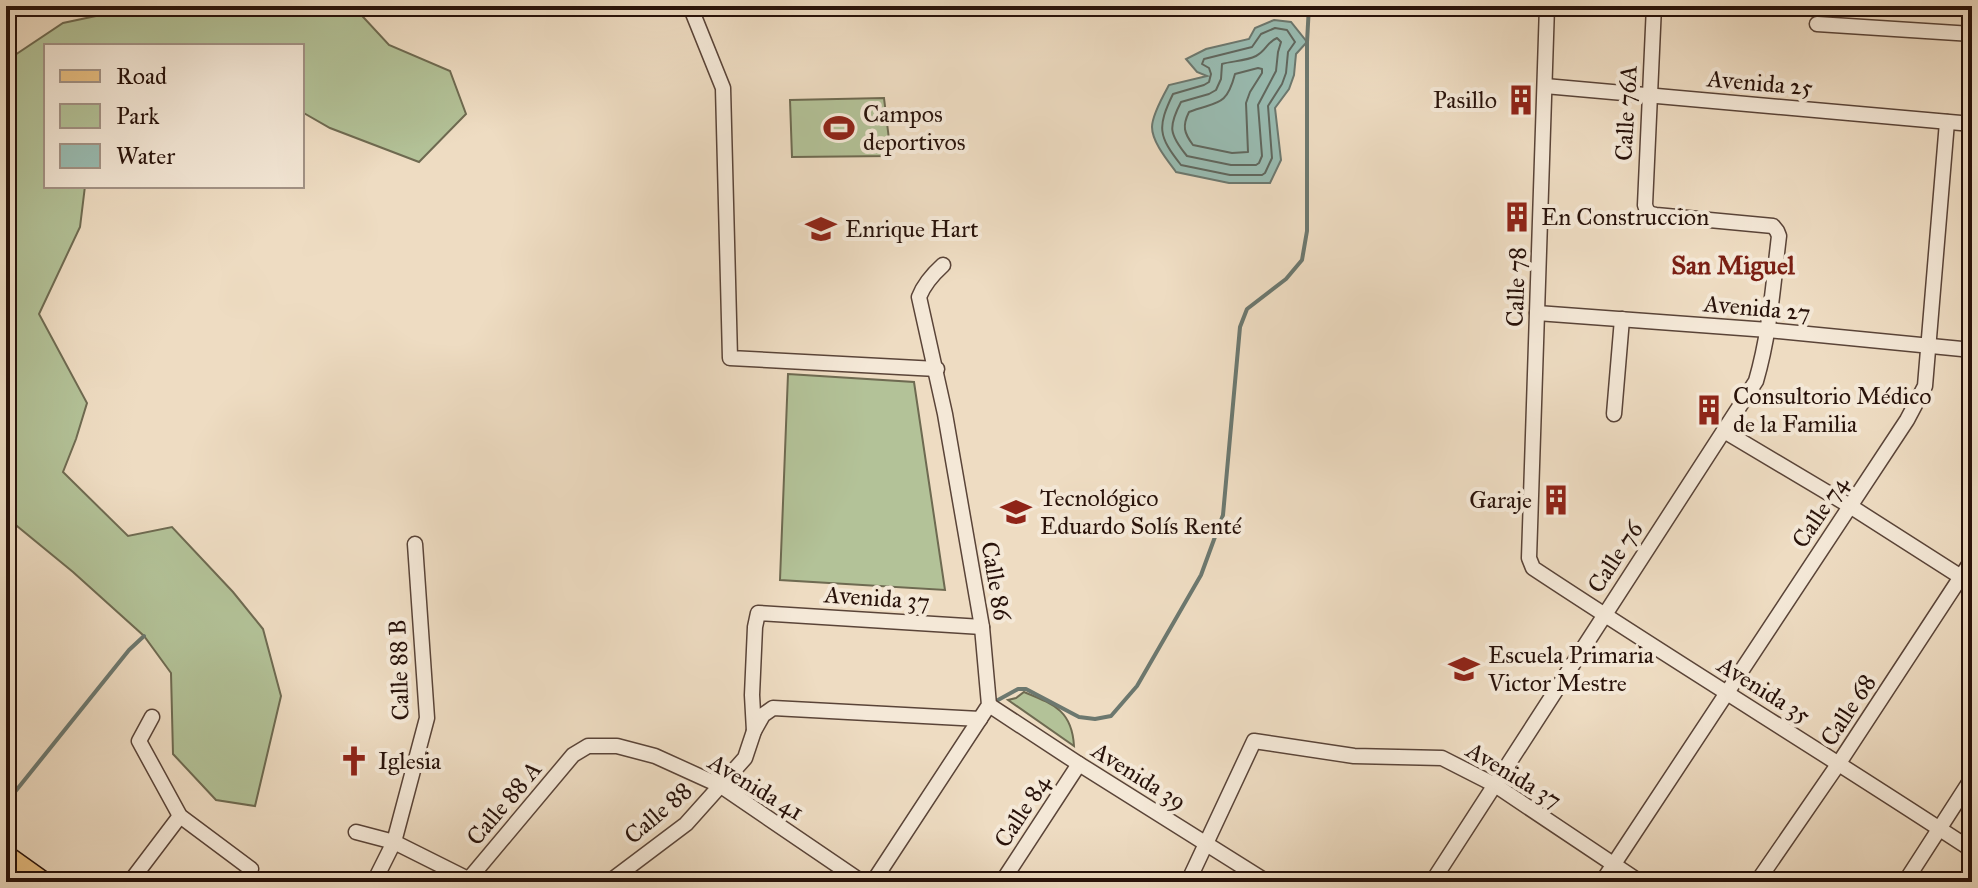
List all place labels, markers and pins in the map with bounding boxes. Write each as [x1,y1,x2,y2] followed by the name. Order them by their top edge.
[1504,83,1538,117] building icon: Pasillo
[1433,85,1497,115] place label: Pasillo
[863,99,965,157] place label: Campos deportivos
[822,111,856,145] sports icon: Campos deportivos
[1500,200,1534,234] building icon: En Construccion
[1541,202,1709,232] place label: En Construccion
[804,212,838,246] school or university icon: Enrique Hart
[845,214,979,244] place label: Enrique Hart
[1733,381,1932,439] place label: Consultorio Médico de la Familia
[1692,393,1726,427] building icon: Consultorio Médico de la Familia
[1040,483,1242,541] place label: Tecnológico Eduardo Solís Renté
[1539,483,1573,517] building icon: Garaje
[1469,485,1532,515] place label: Garaje
[999,495,1033,529] school or university icon: Tecnológico Eduardo Solís Renté
[1487,640,1655,698] place label: Escuela Primaria Victor Mestre
[1447,652,1481,686] school or university icon: Escuela Primaria Victor Mestre
[337,744,371,778] church icon: Iglesia
[378,746,442,776] place label: Iglesia

